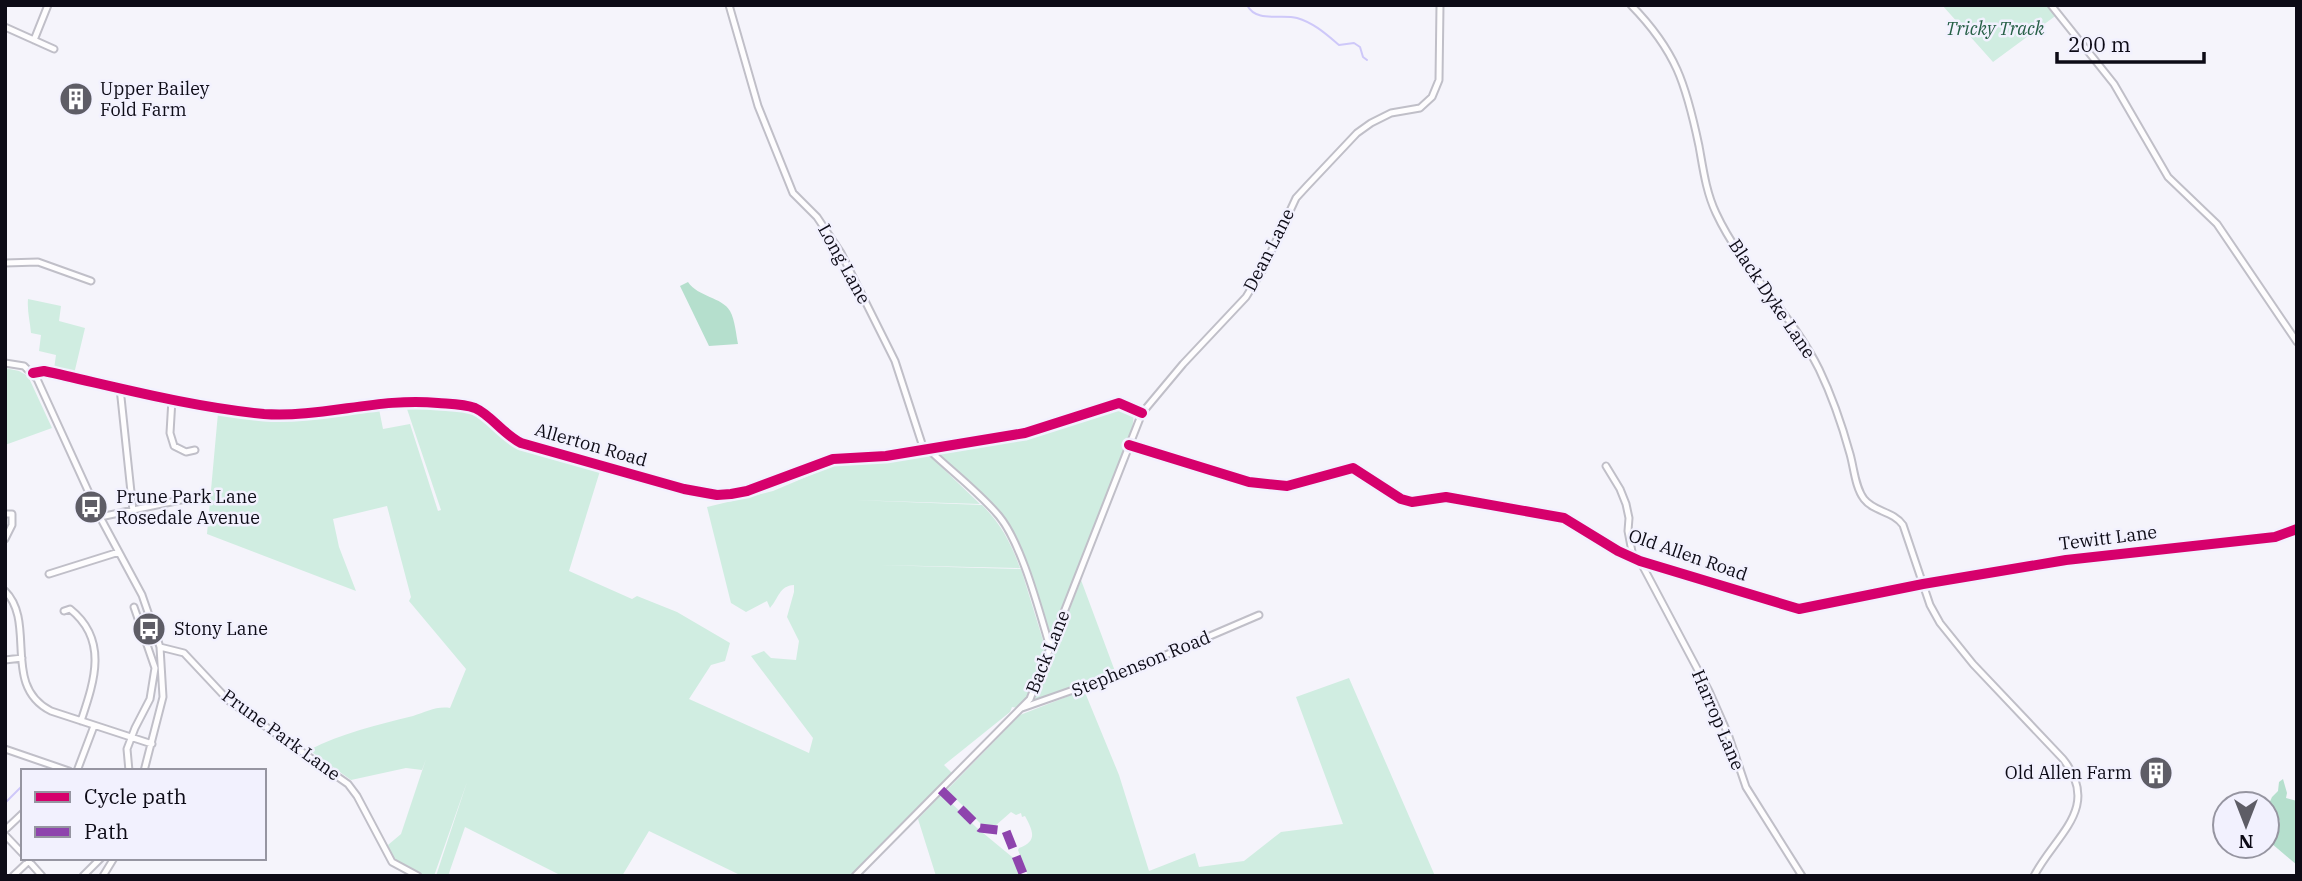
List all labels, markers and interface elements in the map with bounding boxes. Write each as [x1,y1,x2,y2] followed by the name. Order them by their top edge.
[1946,17,2045,40] park label: Tricky Track
[2057,21,2204,65] scale bar
[2068,30,2131,58] text: 200 m
[100,77,210,121] place label: Upper Bailey Fold Farm
[57,80,95,118] building icon: Upper Bailey Fold Farm
[1238,205,1299,295] street label: Dean Lane
[813,220,876,308] street label: Long Lane
[1724,235,1821,363] street label: Black Dyke Lane
[532,417,650,472] street label: Allerton Road
[116,485,260,529] place label: Prune Park Lane Rosedale Avenue
[72,488,110,526] bus stop icon: Prune Park Lane Rosedale Avenue
[2058,520,2158,555] street label: Tewitt Lane
[1625,523,1751,586] street label: Old Allen Road
[1020,607,1075,697] street label: Back Lane
[130,610,168,648] bus stop icon: Stony Lane
[174,617,268,640] place label: Stony Lane
[1068,625,1214,702] street label: Stephenson Road
[1687,666,1750,774] street label: Harrop Lane
[217,684,345,785] street label: Prune Park Lane
[2137,754,2175,792] building icon: Old Allen Farm
[2005,761,2132,784] place label: Old Allen Farm
[21,769,266,860] legend
[84,782,187,810] text: Cycle path
[2211,790,2281,860] north arrow
[84,817,129,845] text: Path
[2238,830,2254,854] text: N

